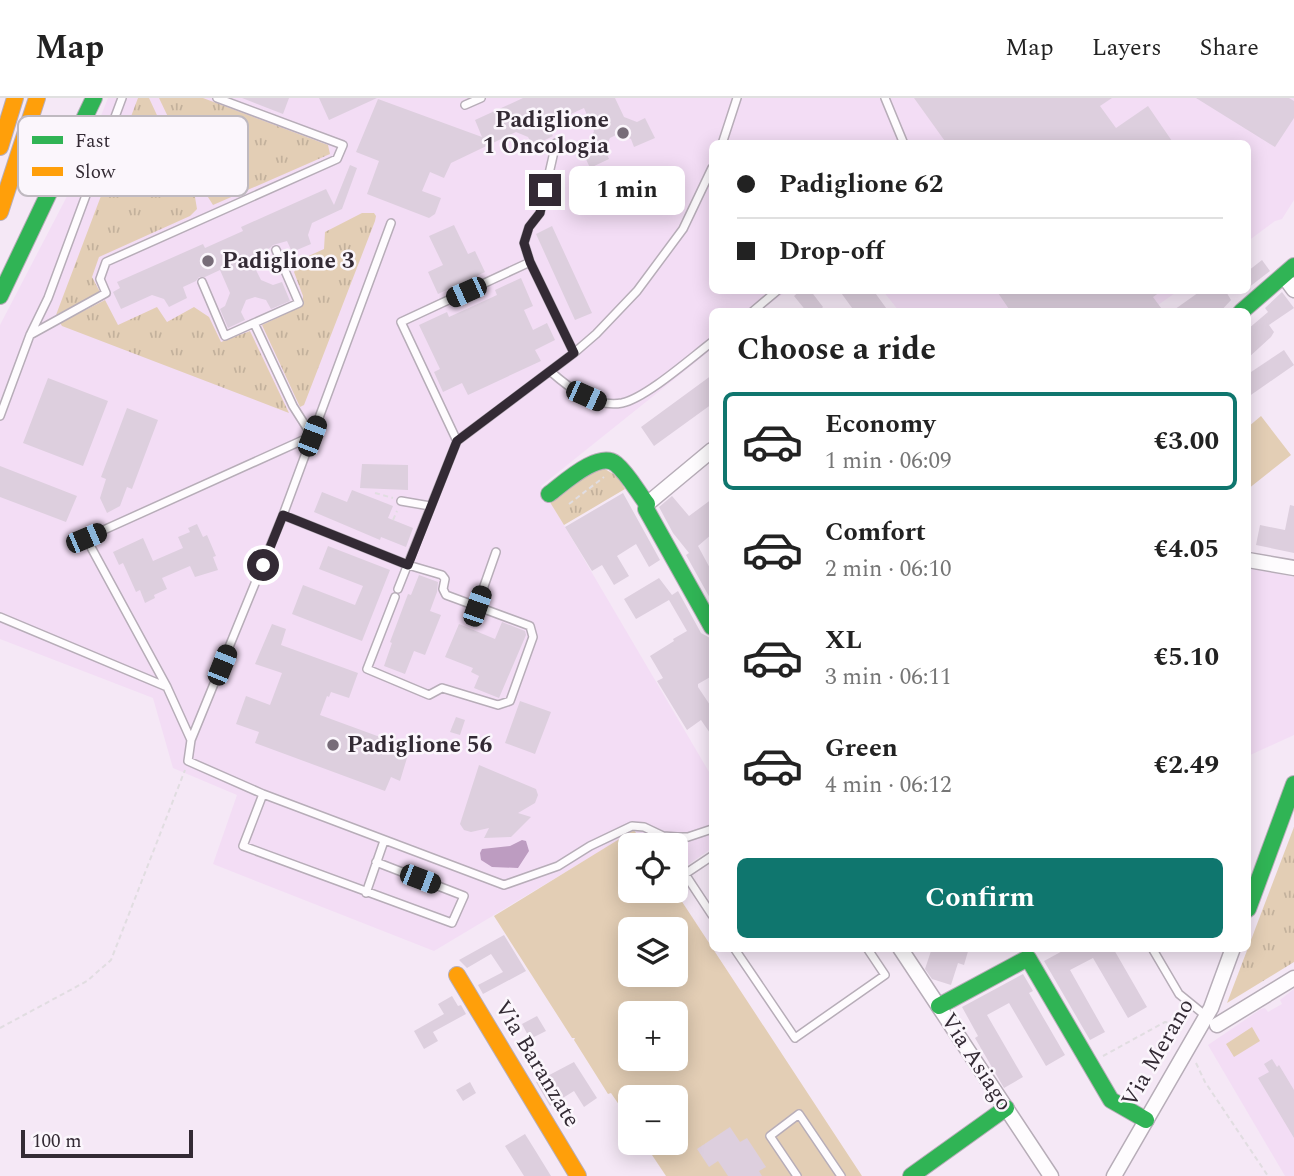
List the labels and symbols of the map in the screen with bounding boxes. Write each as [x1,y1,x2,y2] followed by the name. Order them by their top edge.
[482,103,609,164] place label: Padiglione 1 Oncologia
[18,116,248,196] legend
[615,125,631,141] marker: Padiglione 1 Oncologia
[75,127,111,156] text: Fast
[75,158,116,187] text: Slow
[570,166,685,214] callout: 1 min
[529,174,561,206] route end
[222,244,355,279] place label: Padiglione 3
[200,253,216,269] marker: Padiglione 3
[443,274,490,310] car
[563,378,610,414] car
[295,413,330,459] car
[63,520,110,556] car
[247,549,279,581] route start
[461,583,494,629] car
[205,642,240,688] car
[347,728,493,763] place label: Padiglione 56
[325,737,341,753] marker: Padiglione 56
[397,862,444,896] car
[1113,992,1203,1114] street label: Via Merano
[485,994,589,1134] street label: Via Baranzate
[931,1006,1021,1118] street label: Via Asiago
[21,1127,192,1159] scale bar

